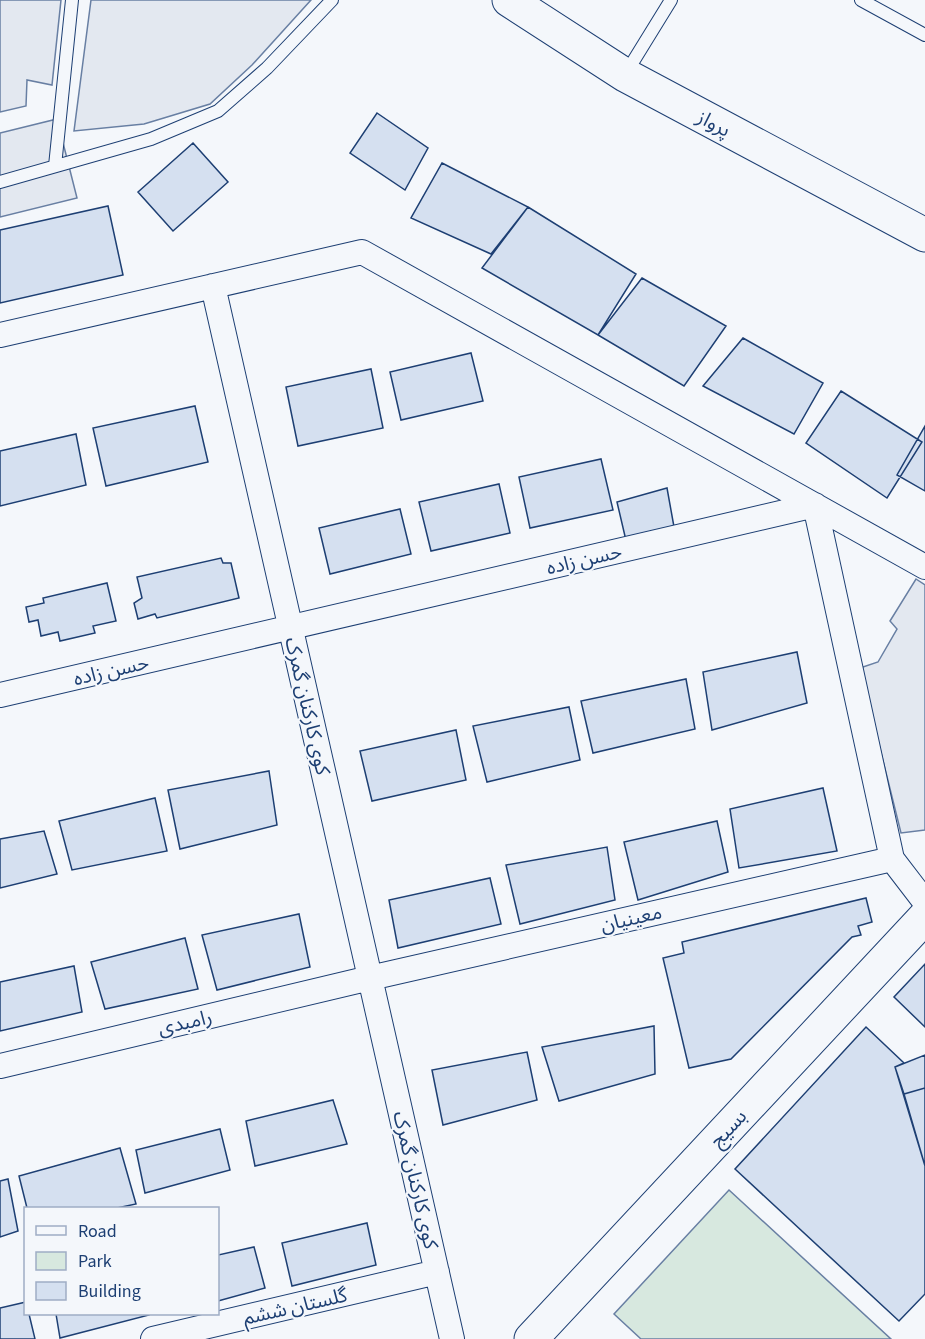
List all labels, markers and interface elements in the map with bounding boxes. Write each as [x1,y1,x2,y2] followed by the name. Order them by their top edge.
[691,103,736,144] street label: پرواز
[544,538,625,582] street label: حسن زاده
[278,635,337,779] street label: کوی کارکنان گمرک
[71,649,152,693] street label: حسن زاده
[598,898,665,940] street label: معینیان
[155,1003,215,1043] street label: رامبدی
[704,1103,754,1154] street label: بسیج
[386,1109,445,1253] street label: کوی کارکنان گمرک
[24,1207,219,1315] legend
[78,1219,117,1244] text: Road
[78,1249,112,1274] text: Park
[78,1279,141,1304] text: Building
[240,1281,351,1333] street label: گلستان ششم

